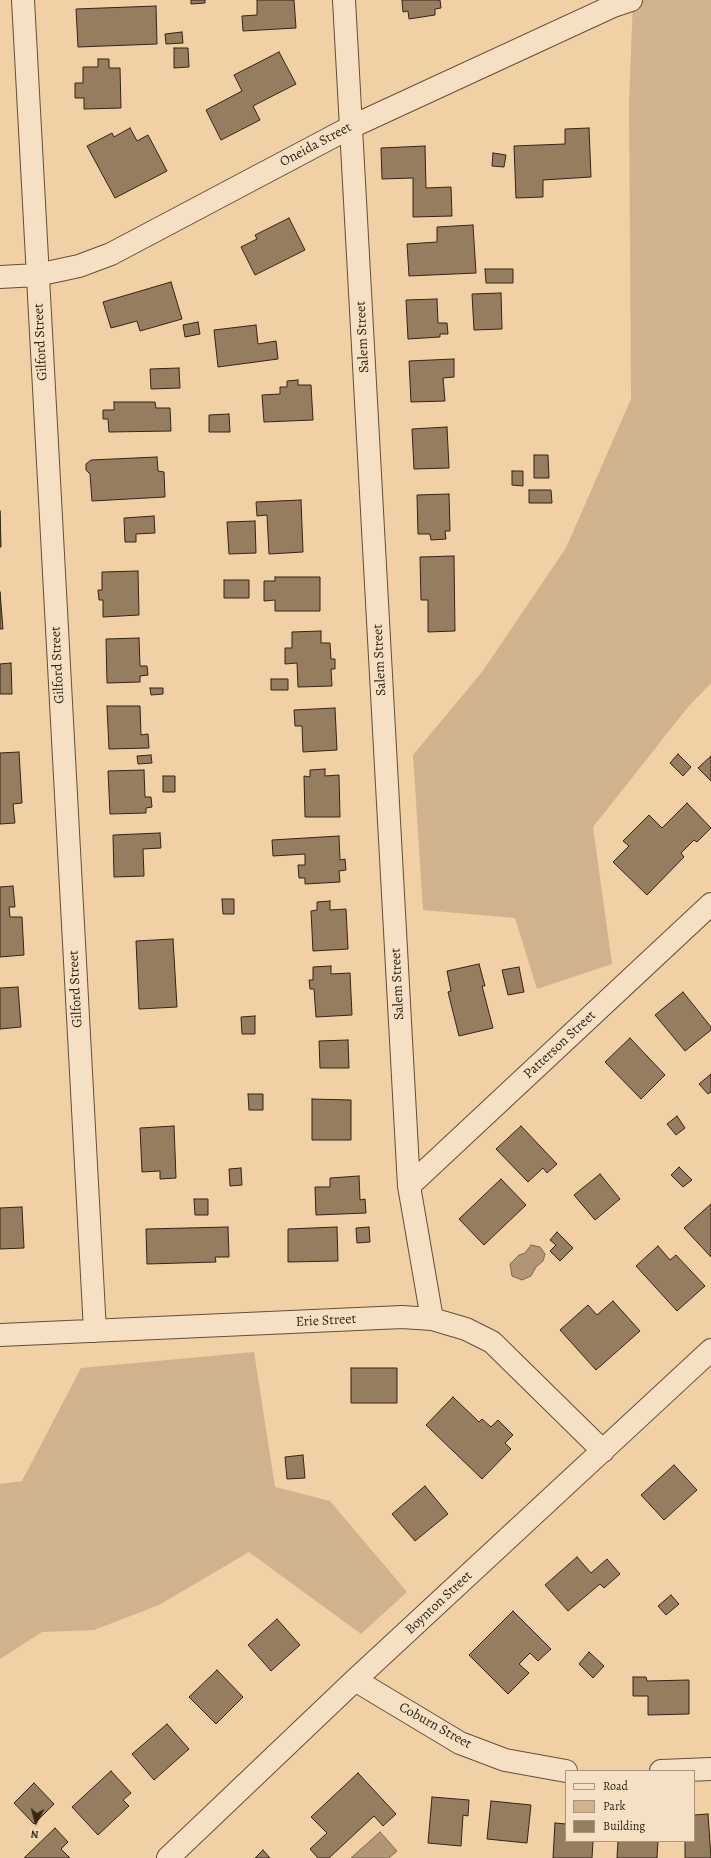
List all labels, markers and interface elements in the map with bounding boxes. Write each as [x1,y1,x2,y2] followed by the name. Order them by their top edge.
[277,119,355,171] street label: Oneida Street
[353,301,373,373] street label: Salem Street
[31,303,51,381] street label: Gilford Street
[370,624,390,696] street label: Salem Street
[48,626,68,704] street label: Gilford Street
[388,948,408,1020] street label: Salem Street
[66,950,86,1028] street label: Gilford Street
[521,1007,599,1083] street label: Patterson Street
[295,1311,357,1331] street label: Erie Street
[402,1568,476,1638] street label: Boynton Street
[396,1699,474,1753] street label: Coburn Street
[565,1770,695,1842] legend
[603,1778,628,1794] text: Road
[603,1798,626,1814] text: Park
[16,1802,56,1842] north arrow
[603,1818,645,1834] text: Building
[30,1827,39,1842] text: N

